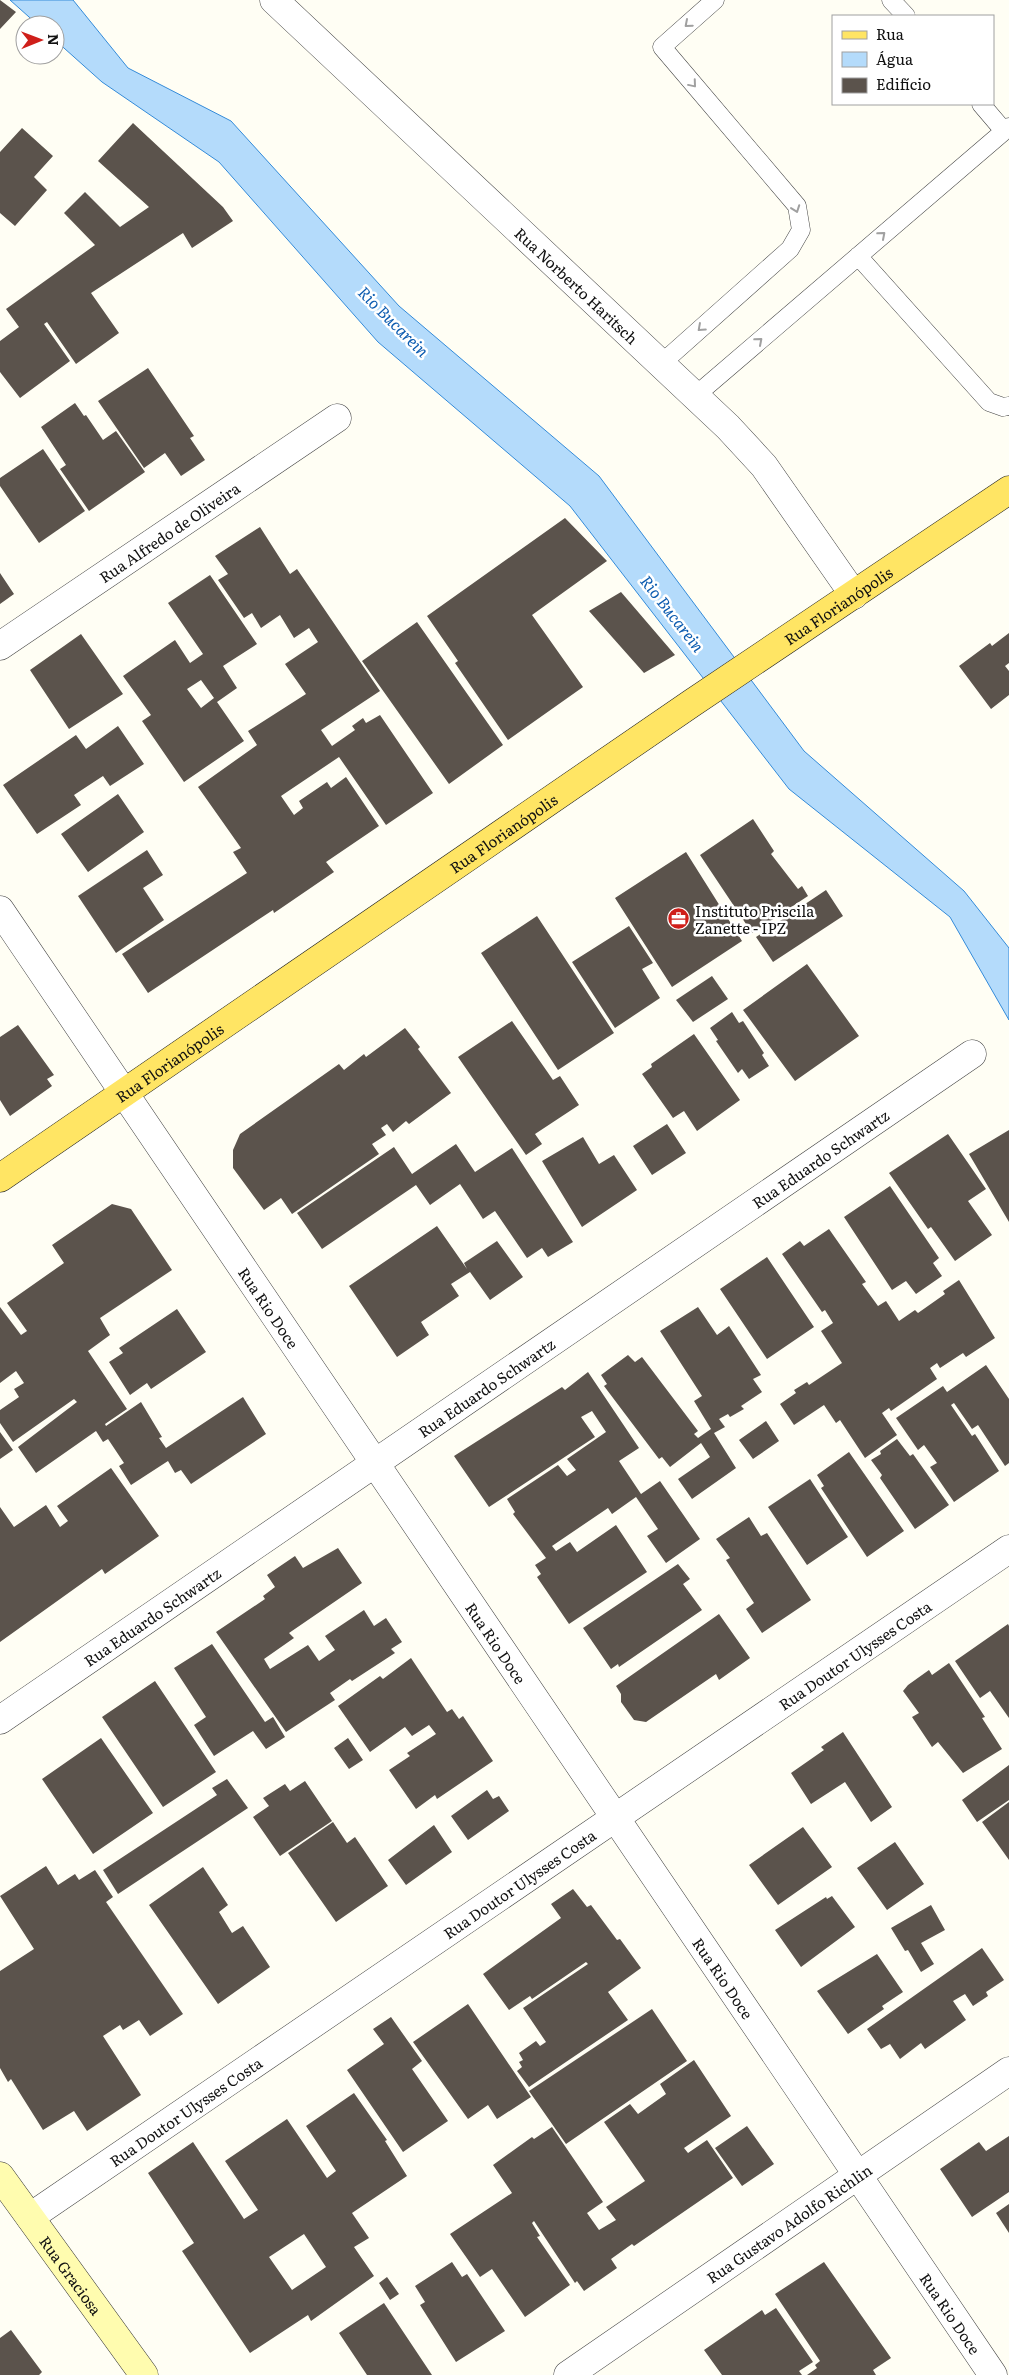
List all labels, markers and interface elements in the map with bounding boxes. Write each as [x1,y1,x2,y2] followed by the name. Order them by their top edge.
[15,15,65,65] north arrow
[832,15,994,105] legend
[685,18,694,27] one-way arrow
[876,22,905,45] text: Rua
[44,34,64,46] text: N
[876,47,914,70] text: Água
[876,72,931,95] text: Edifício
[688,79,697,88] one-way arrow
[790,204,800,213] one-way arrow
[510,221,644,349] street label: Rua Norberto Haritsch
[877,232,886,241] one-way arrow
[353,280,435,362] water label: Rio Bucarein
[698,322,707,331] one-way arrow
[753,338,762,347] one-way arrow
[94,475,245,588] street label: Rua Alfredo de Oliveira
[779,560,897,650] street label: Rua Florianópolis
[635,570,711,657] water label: Rio Bucarein
[444,787,562,878] street label: Rua Florianópolis
[695,899,815,939] place label: Instituto Priscila Zanette - IPZ
[667,907,691,931] office icon: Instituto Priscila Zanette - IPZ
[110,1017,228,1107] street label: Rua Florianópolis
[747,1103,893,1213] street label: Rua Eduardo Schwartz
[233,1262,305,1353] street label: Rua Rio Doce
[413,1332,559,1442] street label: Rua Eduardo Schwartz
[79,1561,225,1671] street label: Rua Eduardo Schwartz
[773,1594,936,1715] street label: Rua Doutor Ulysses Costa
[461,1597,533,1688] street label: Rua Rio Doce
[438,1822,601,1944] street label: Rua Doutor Ulysses Costa
[688,1932,760,2023] street label: Rua Rio Doce
[104,2050,267,2171] street label: Rua Doutor Ulysses Costa
[701,2158,876,2288] street label: Rua Gustavo Adolfo Richlin
[35,2230,109,2320] street label: Rua Graciosa
[915,2268,987,2359] street label: Rua Rio Doce

